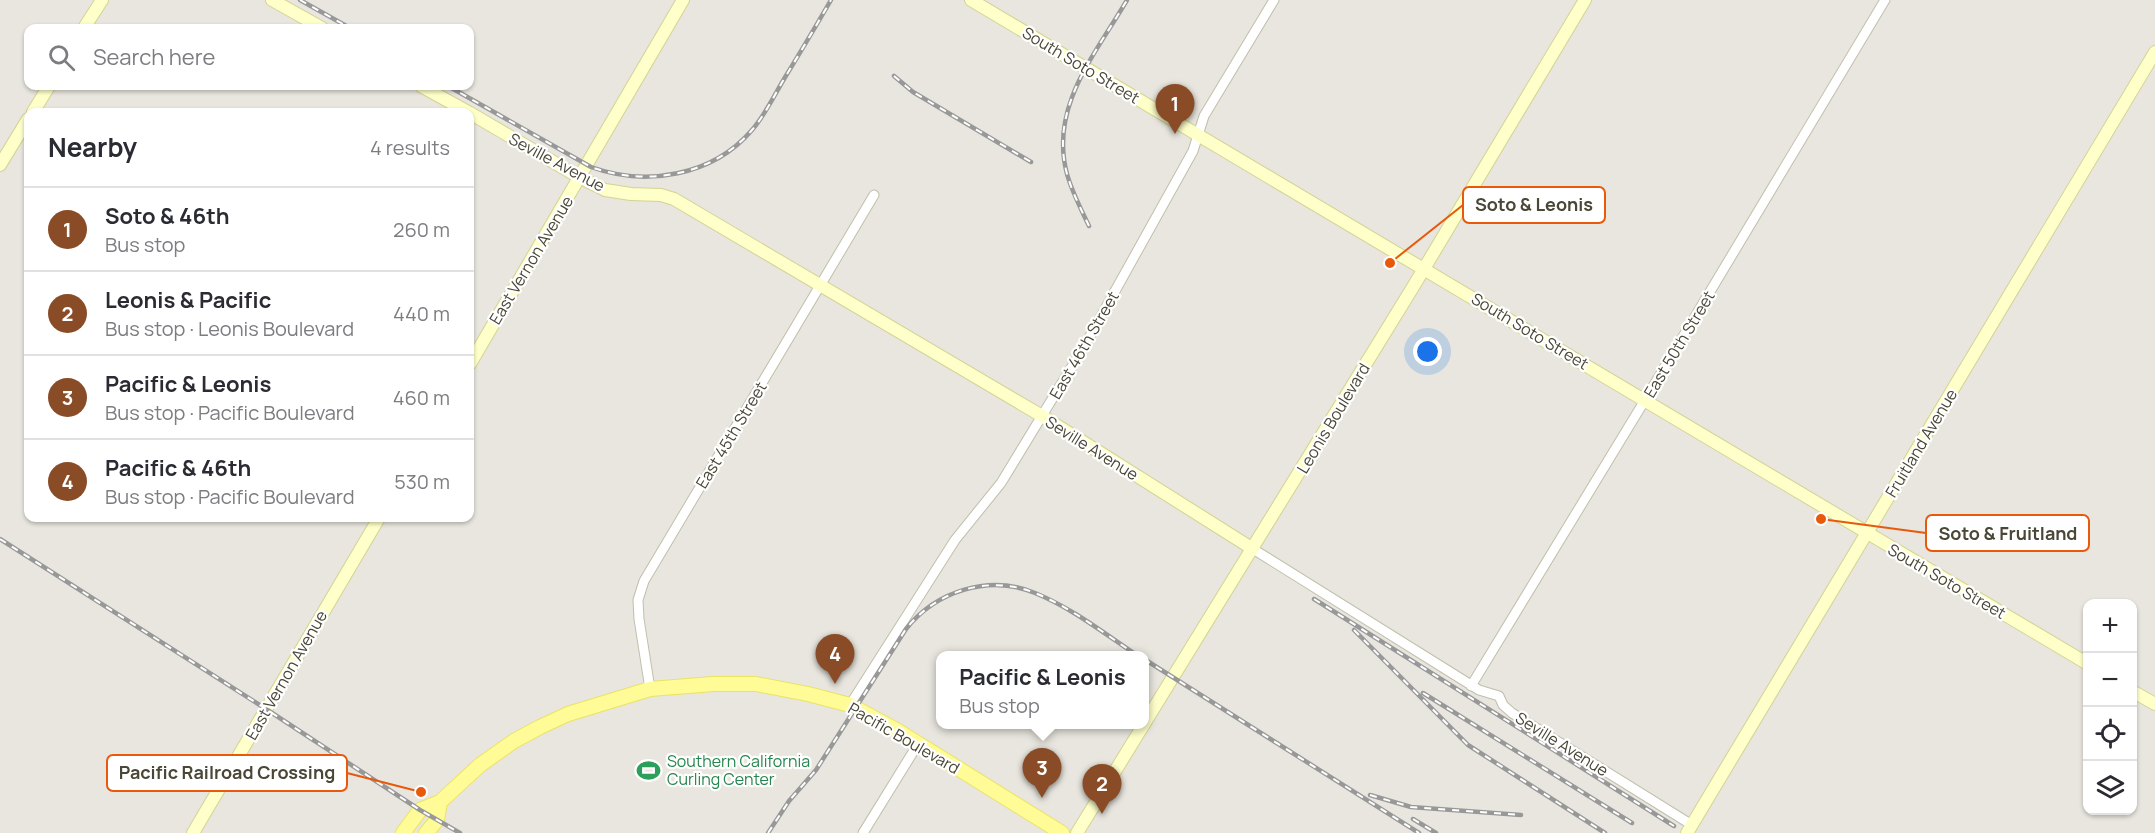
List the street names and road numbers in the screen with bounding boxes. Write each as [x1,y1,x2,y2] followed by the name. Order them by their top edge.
[1018,21,1144,109] street label: South Soto Street
[505,128,609,196] street label: Seville Avenue
[484,192,578,328] street label: East Vernon Avenue
[1638,286,1720,402] street label: East 50th Street
[1044,287,1124,403] street label: East 46th Street
[1467,287,1593,375] street label: South Soto Street
[1291,359,1375,477] street label: Leonis Boulevard
[690,378,772,492] street label: East 45th Street
[1880,385,1962,501] street label: Fruitland Avenue
[1041,411,1143,485] street label: Seville Avenue
[1884,538,2010,624] street label: South Soto Street
[240,606,332,744] street label: East Vernon Avenue
[844,697,964,779] street label: Pacific Boulevard
[1511,707,1613,781] street label: Seville Avenue

